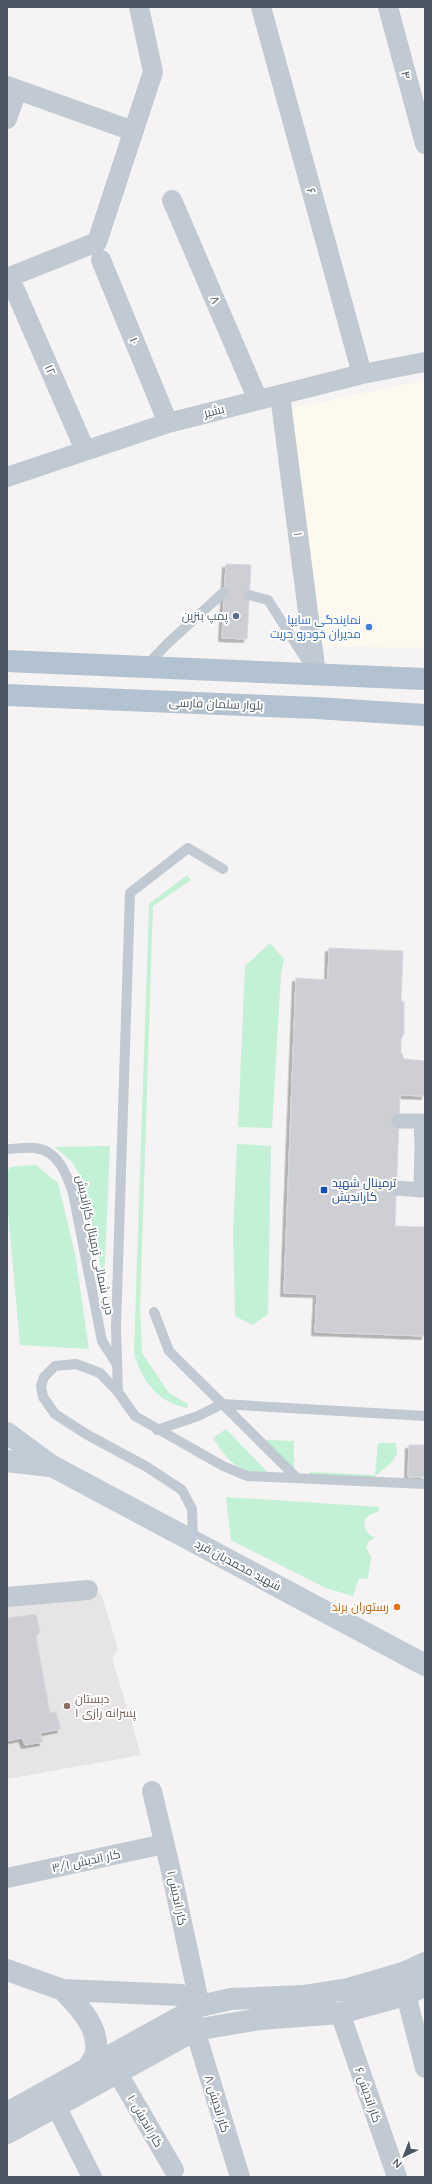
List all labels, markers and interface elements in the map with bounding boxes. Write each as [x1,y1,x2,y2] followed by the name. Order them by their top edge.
[398,69,415,81] street label: ۴
[303,186,319,196] street label: ۶
[207,293,224,307] street label: ۸
[126,335,143,347] street label: ۱۰
[42,362,59,377] street label: ۱۲
[201,401,226,421] street label: بشیر
[291,531,306,537] street label: ۱
[182,608,229,625] place label: پمپ بنزین
[231,611,241,621] marker: پمپ بنزین
[270,612,361,641] place label: نمایندگی سایپا مدیران خودرو حریت
[364,622,374,632] marker: نمایندگی سایپا مدیران خودرو حریت
[169,694,264,713] street label: بلوار سلمان فارسی
[73,1174,118,1316] street label: درب شمالی ترمینال کاراندیش
[332,1175,397,1204] place label: ترمینال شهید کاراندیش
[319,1185,329,1195] marker: ترمینال شهید کاراندیش
[193,1536,284,1594] street label: شهید محمدیان فرد
[331,1599,389,1614] place label: رستوران برند
[392,1602,402,1612] marker: رستوران برند
[75,1691,137,1722] place label: دبستان پسرانه رازی ۱
[62,1701,72,1711] marker: دبستان پسرانه رازی ۱
[50,1846,122,1875] street label: ۳/۱ کار اندیش
[164,1869,191,1927] street label: ۱ کار اندیش
[352,2065,385,2124] street label: ۶ کار اندیش
[202,2073,233,2134] street label: ۸ کار اندیش
[124,2092,167,2150] street label: ۱۰ کار اندیش
[384,2136,424,2176] north arrow
[389,2155,405,2171] text: N

